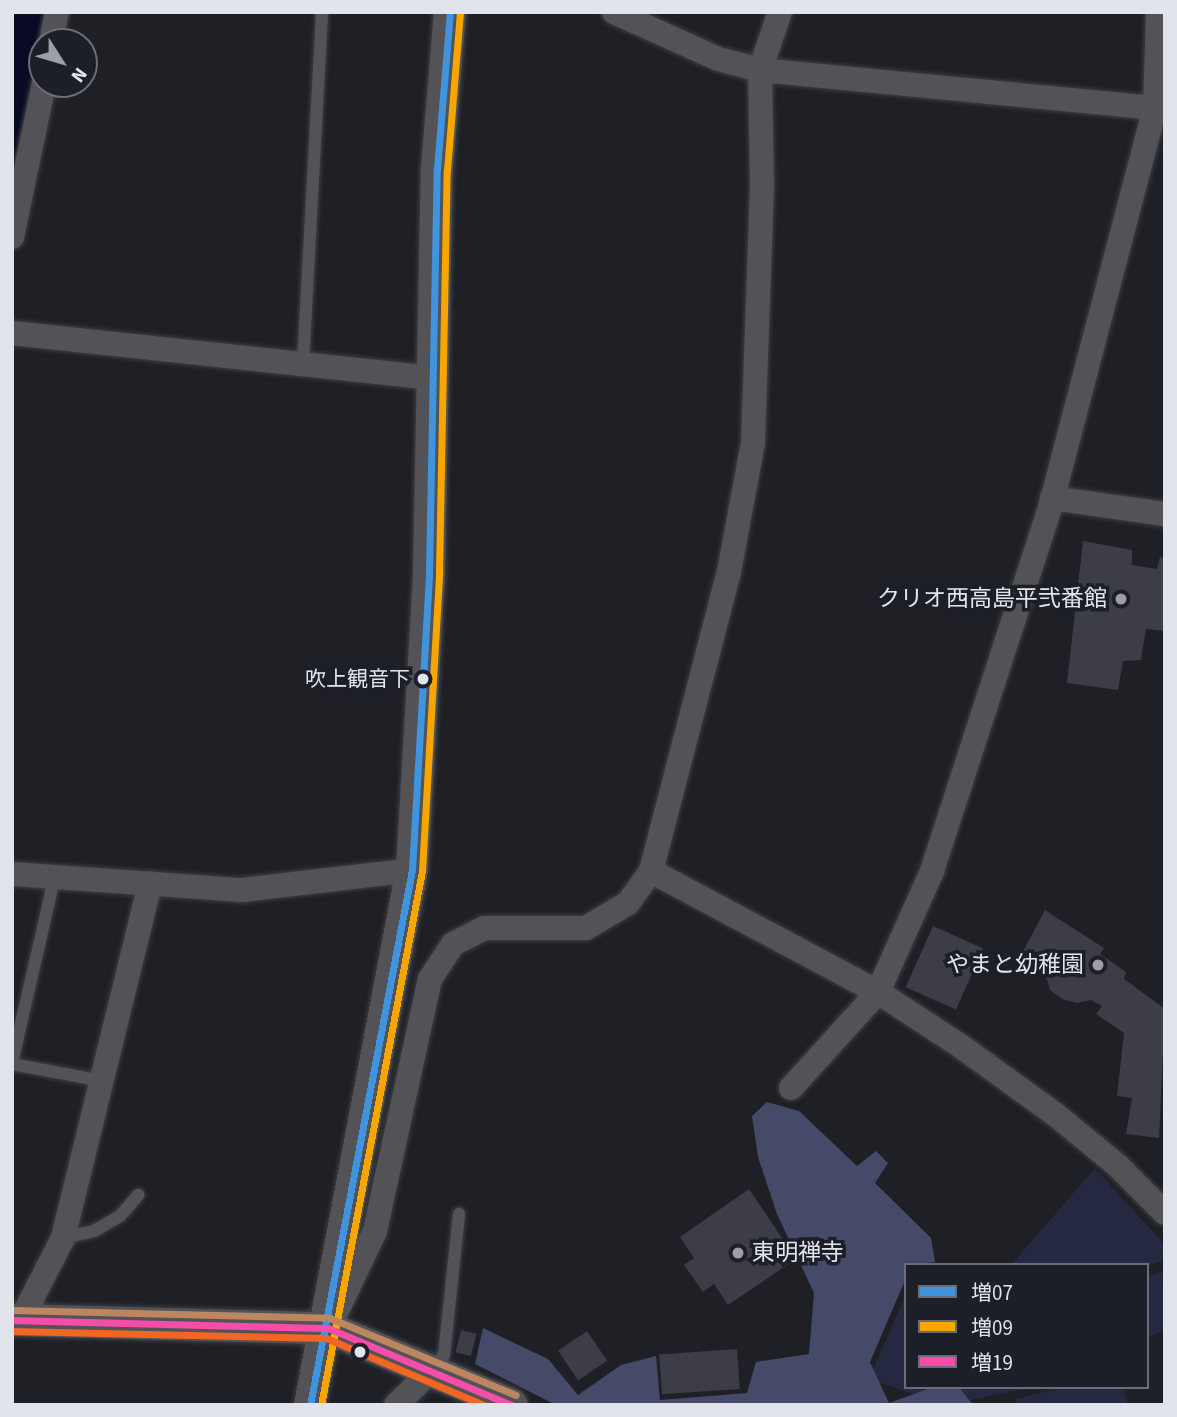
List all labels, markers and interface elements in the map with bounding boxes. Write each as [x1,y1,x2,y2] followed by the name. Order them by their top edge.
[28,28,98,98] north arrow
[64,62,93,88] text: N
[877,585,1107,613] place label: クリオ西高島平弐番館
[1113,591,1129,607] marker: クリオ西高島平弐番館
[305,666,410,692] place label: 吹上観音下
[416,672,430,686] marker: 吹上観音下
[946,951,1084,979] place label: やまと幼稚園
[1090,957,1106,973] marker: やまと幼稚園
[752,1239,844,1267] place label: 東明禅寺
[730,1245,746,1261] marker: 東明禅寺
[904,1263,1149,1389] legend
[971,1278,1013,1308] text: 増07
[971,1313,1013,1343] text: 増09
[353,1345,367,1359] unlabelled marker
[971,1348,1013,1378] text: 増19

